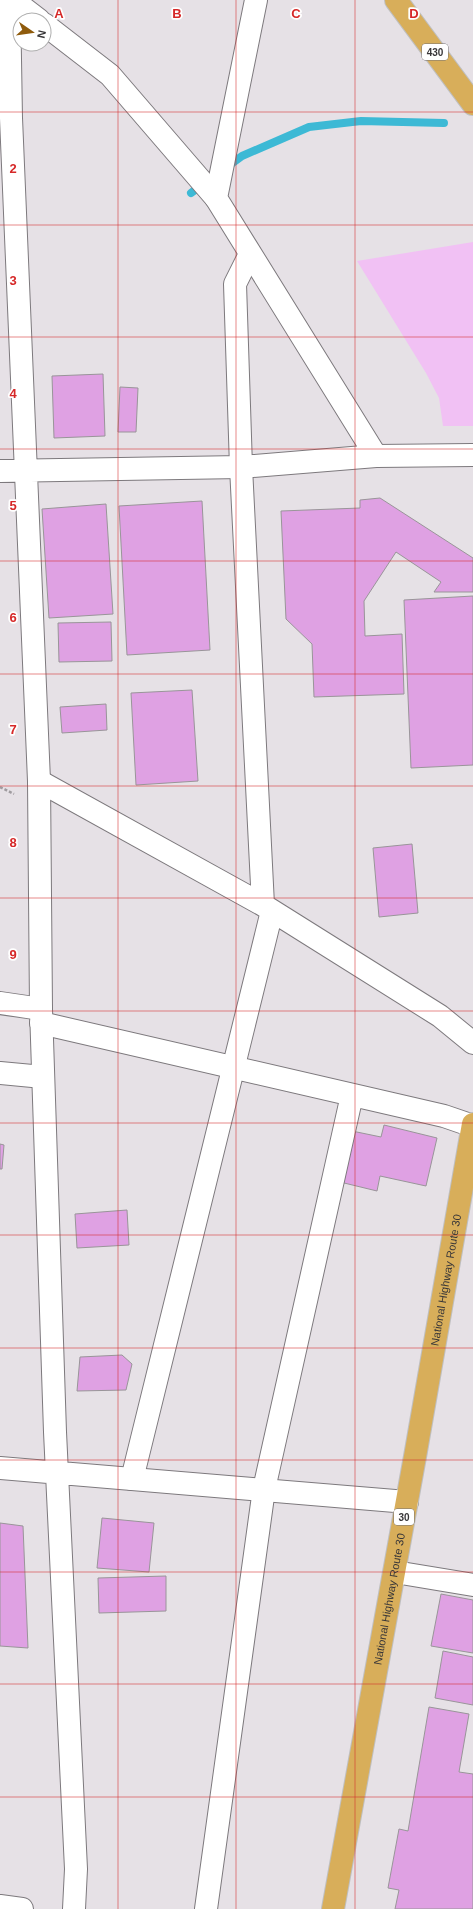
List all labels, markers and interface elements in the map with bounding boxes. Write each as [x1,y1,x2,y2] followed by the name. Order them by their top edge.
[54,6,64,21] text: A
[172,6,182,21] text: B
[291,6,301,21] text: C
[409,6,419,21] text: D
[12,12,52,52] north arrow
[35,29,48,40] text: N
[422,44,448,60] road number: 430
[9,161,17,176] text: 2
[9,273,17,288] text: 3
[9,386,17,401] text: 4
[9,498,17,513] text: 5
[9,610,17,625] text: 6
[9,722,17,737] text: 7
[9,835,17,850] text: 8
[9,947,17,962] text: 9
[428,1213,463,1347] street label: National Highway Route 30
[394,1509,414,1525] road number: 30
[371,1532,407,1666] street label: National Highway Route 30

